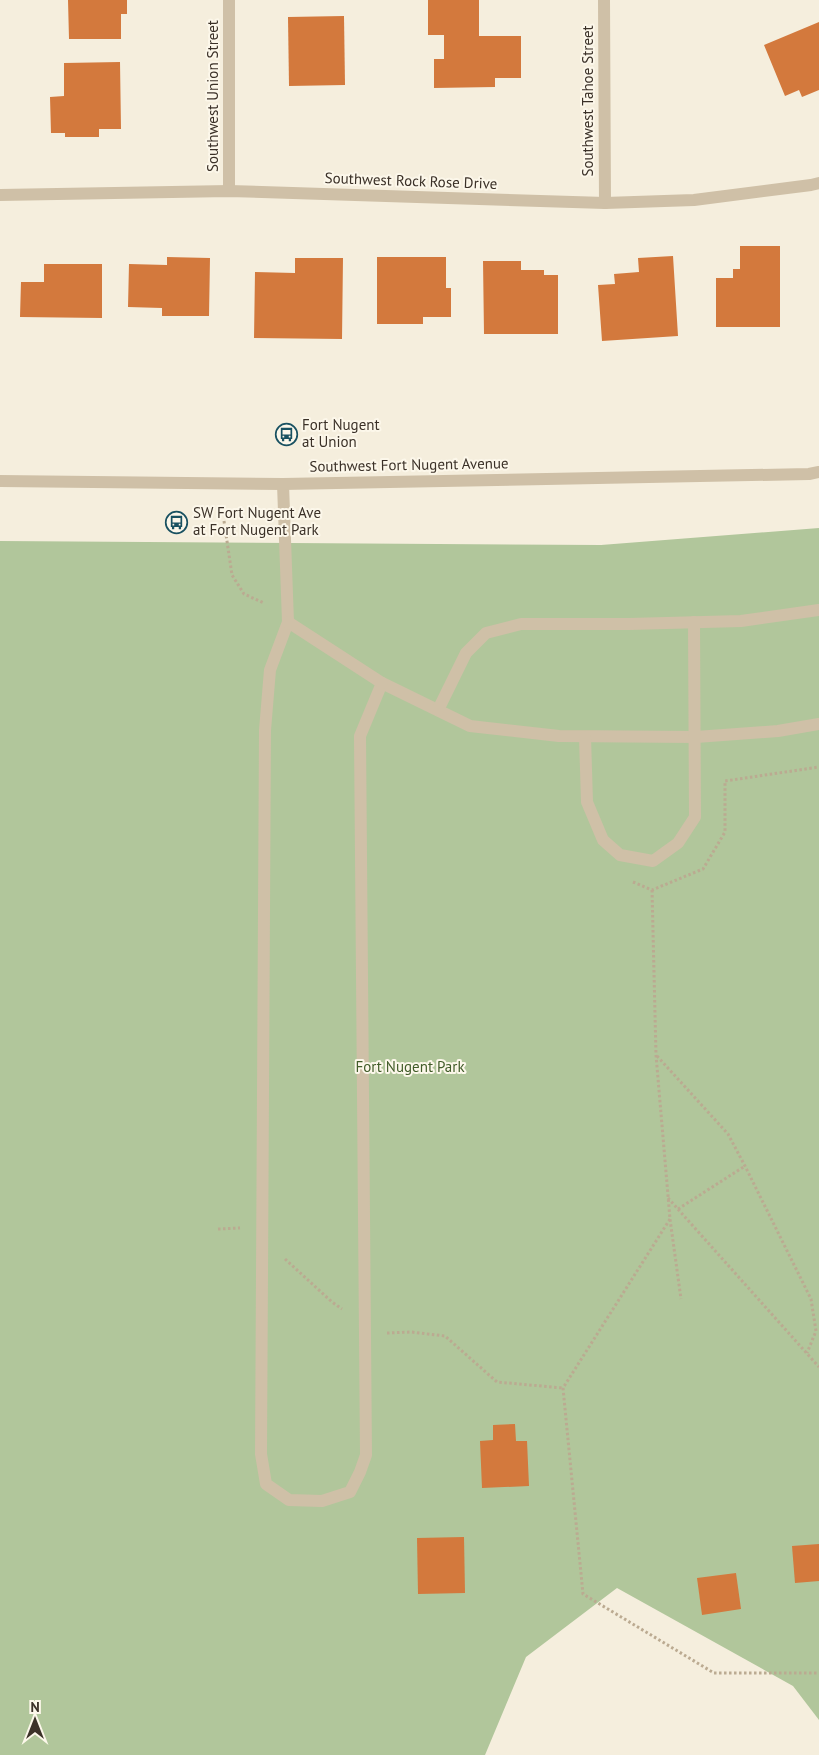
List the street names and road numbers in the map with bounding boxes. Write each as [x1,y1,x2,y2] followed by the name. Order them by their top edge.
[203,20,222,172] street label: Southwest Union Street
[578,25,597,177] street label: Southwest Tahoe Street
[324,168,498,193] street label: Southwest Rock Rose Drive
[309,453,509,476] street label: Southwest Fort Nugent Avenue

